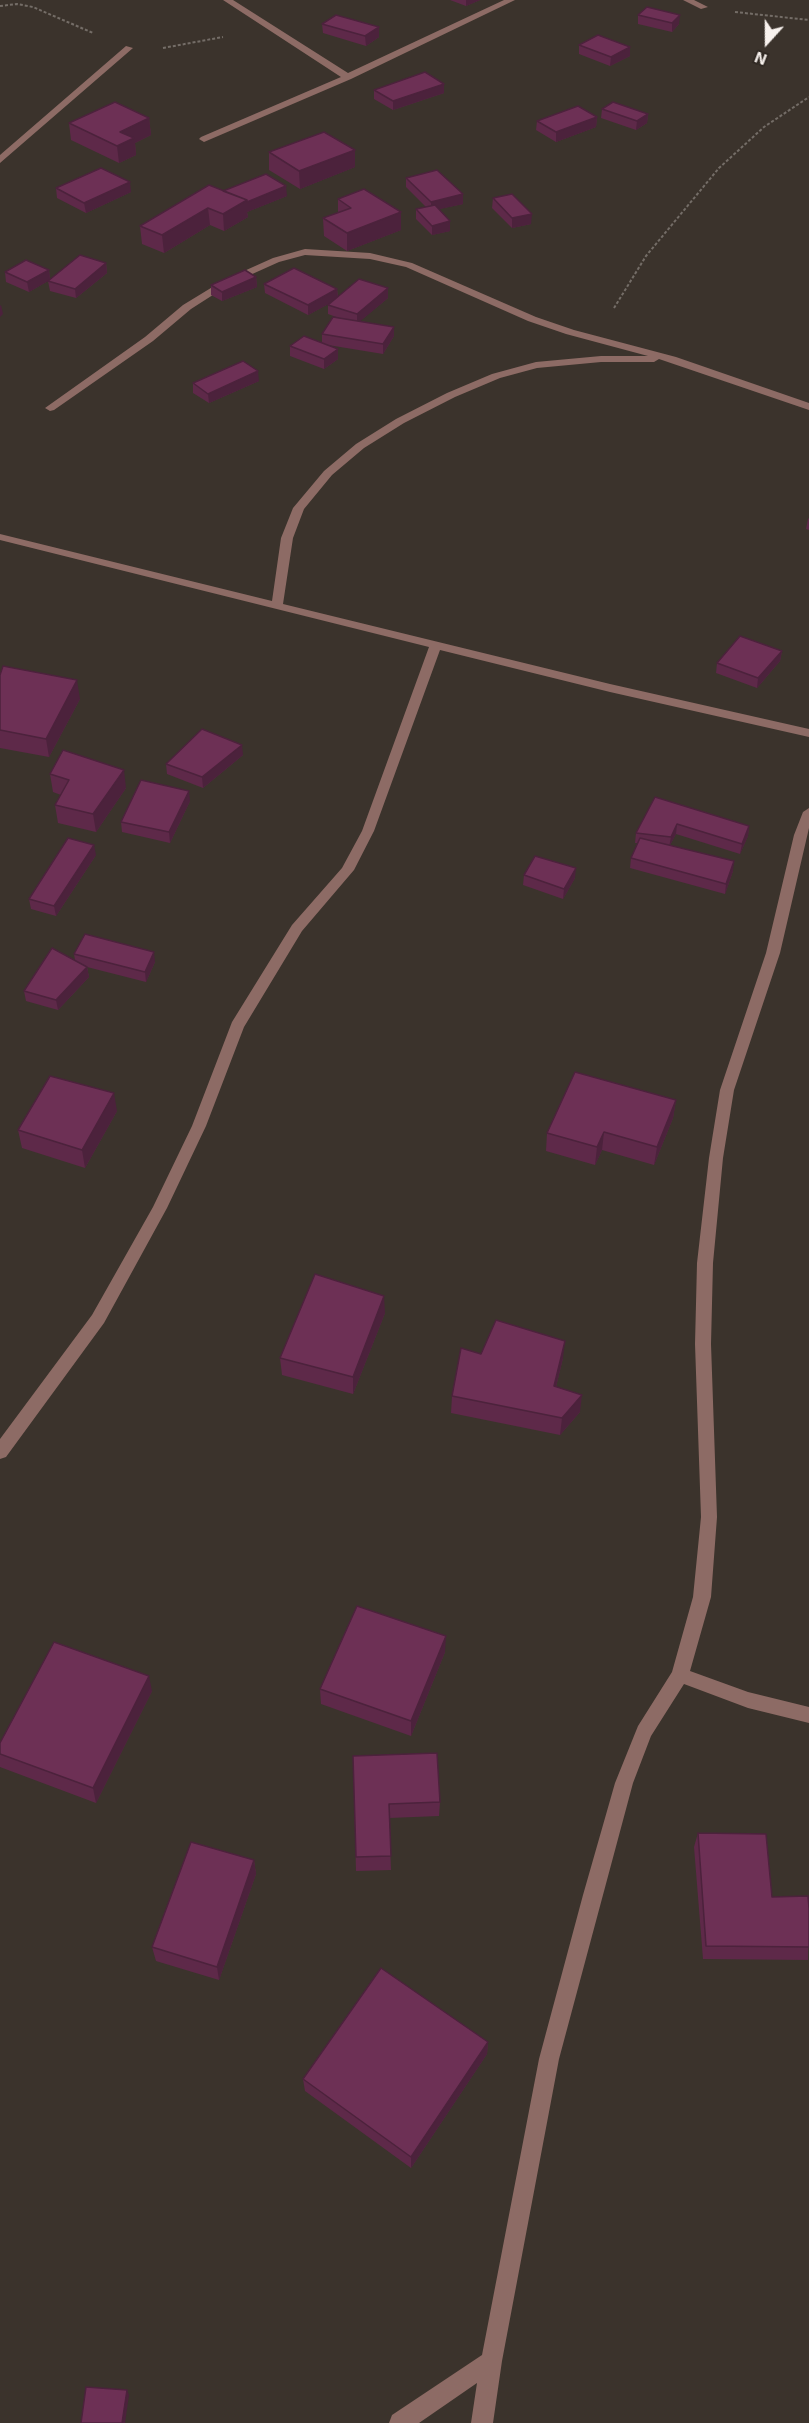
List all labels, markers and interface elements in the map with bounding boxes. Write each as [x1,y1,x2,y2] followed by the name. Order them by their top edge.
[737,12,797,72] north arrow
[752,48,769,70] text: N

